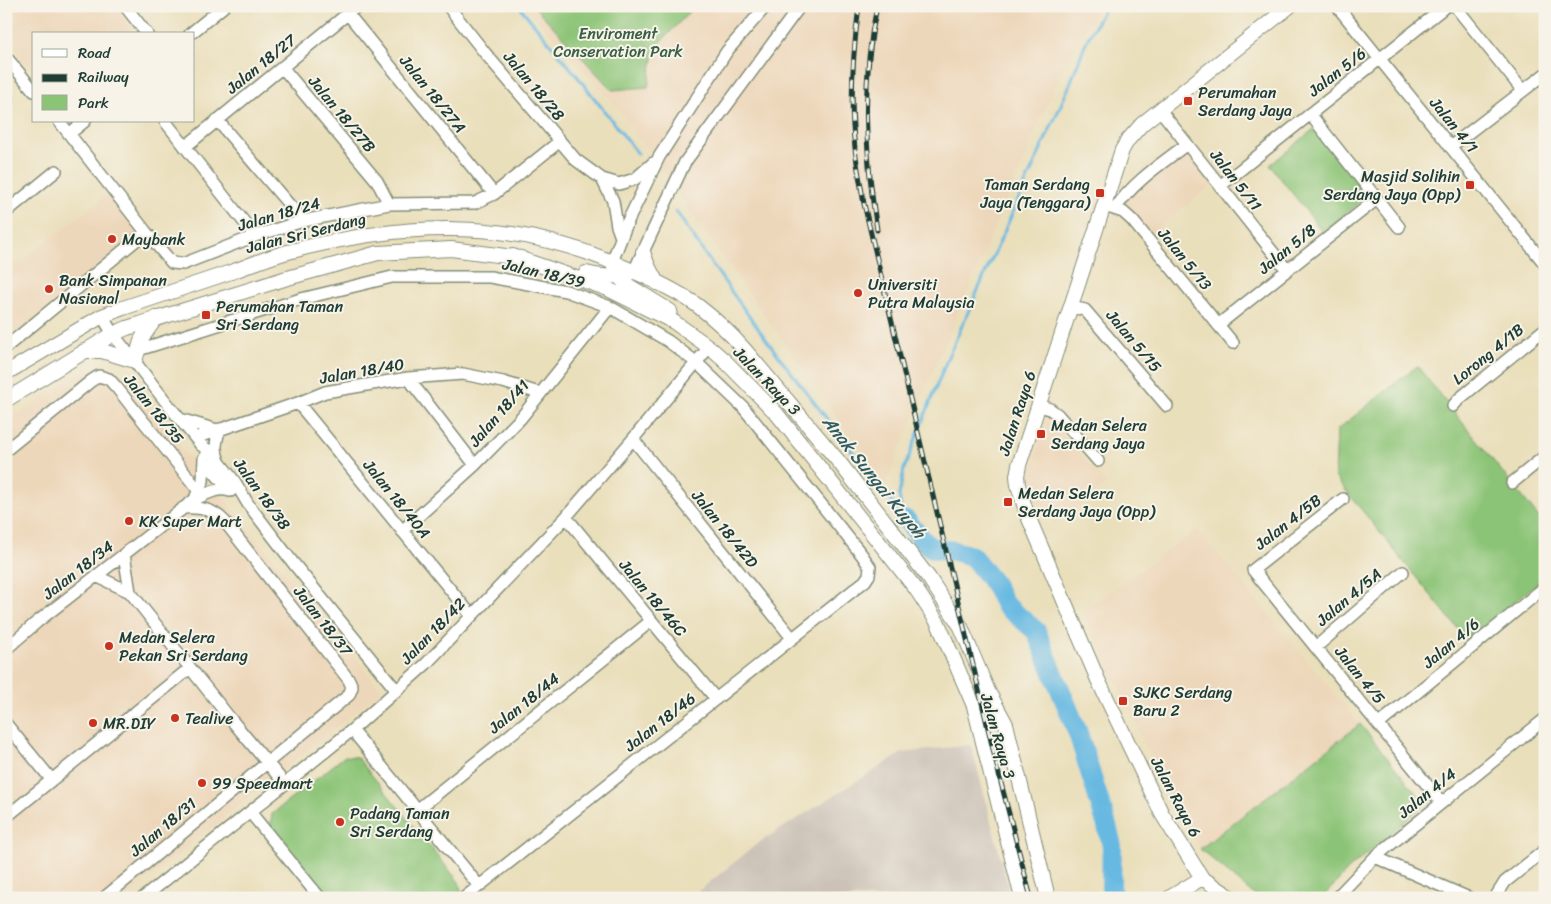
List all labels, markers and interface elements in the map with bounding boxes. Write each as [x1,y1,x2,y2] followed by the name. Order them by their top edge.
[553,19,683,66] park label: Enviroment Conservation Park
[219,26,303,102] street label: Jalan 18/27
[32,32,195,122] legend
[78,40,111,66] text: Road
[1301,40,1373,105] street label: Jalan 5/6
[495,44,572,128] street label: Jalan 18/28
[391,47,474,140] street label: Jalan 18/27A
[78,64,129,90] text: Railway
[300,68,383,159] street label: Jalan 18/27B
[1198,78,1292,125] place label: Perumahan Serdang Jaya
[78,90,109,116] text: Park
[1421,90,1486,160] street label: Jalan 4/1
[1182,95,1194,107] marker: Perumahan Serdang Jaya
[1202,142,1270,218] street label: Jalan 5/11
[1323,162,1461,209] place label: Masjid Solihin Serdang Jaya (Opp)
[979,170,1091,217] place label: Taman Serdang Jaya (Tenggara)
[1464,179,1476,191] marker: Masjid Solihin Serdang Jaya (Opp)
[1094,187,1106,199] marker: Taman Serdang Jaya (Tenggara)
[233,188,324,240] street label: Jalan 18/24
[242,204,369,262] street label: Jalan Sri Serdang
[1251,216,1323,282] street label: Jalan 5/8
[1150,220,1220,297] street label: Jalan 5/13
[122,225,186,254] place label: Maybank
[106,233,118,245] marker: Maybank
[499,249,588,297] street label: Jalan 18/39
[59,266,167,313] place label: Bank Simpanan Nasional
[868,270,974,317] place label: Universiti Putra Malaysia
[43,283,55,295] marker: Bank Simpanan Nasional
[852,287,864,299] marker: Universiti Putra Malaysia
[216,292,343,339] place label: Perumahan Taman Sri Serdang
[1098,302,1169,379] street label: Jalan 5/15
[200,309,212,321] marker: Perumahan Taman Sri Serdang
[1445,316,1531,392] street label: Lorong 4/1B
[725,339,808,423] street label: Jalan Raya 3
[316,349,407,393] street label: Jalan 18/40
[116,366,192,451] street label: Jalan 18/35
[989,367,1044,460] street label: Jalan Raya 6
[460,372,537,454] street label: Jalan 18/41
[813,407,935,547] water label: Anak Sungai Kuyoh
[1051,411,1148,458] place label: Medan Selera Serdang Jaya
[1035,428,1047,440] marker: Medan Selera Serdang Jaya
[225,451,299,537] street label: Jalan 18/38
[355,452,438,545] street label: Jalan 18/40A
[1018,479,1156,526] place label: Medan Selera Serdang Jaya (Opp)
[683,483,766,575] street label: Jalan 18/42D
[1247,486,1328,558] street label: Jalan 4/5B
[1002,496,1014,508] marker: Medan Selera Serdang Jaya (Opp)
[139,507,242,536] place label: KK Super Mart
[123,515,135,527] marker: KK Super Mart
[35,533,120,608] street label: Jalan 18/34
[611,552,694,644] street label: Jalan 18/46C
[1309,560,1389,634] street label: Jalan 4/5A
[285,578,361,663] street label: Jalan 18/37
[392,591,473,672] street label: Jalan 18/42
[1415,610,1486,677] street label: Jalan 4/6
[119,623,248,670] place label: Medan Selera Pekan Sri Serdang
[1327,638,1393,711] street label: Jalan 4/5
[103,640,115,652] marker: Medan Selera Pekan Sri Serdang
[481,665,566,742] street label: Jalan 18/44
[1133,678,1232,725] place label: SJKC Serdang Baru 2
[617,685,702,760] street label: Jalan 18/46
[972,689,1024,782] street label: Jalan Raya 3
[1117,695,1129,707] marker: SJKC Serdang Baru 2
[185,704,233,733] place label: Tealive
[103,709,157,738] place label: MR.DIY
[169,712,181,724] marker: Tealive
[87,717,99,729] marker: MR.DIY
[1142,750,1209,843] street label: Jalan Raya 6
[1390,760,1463,827] street label: Jalan 4/4
[212,769,313,798] place label: 99 Speedmart
[196,777,208,789] marker: 99 Speedmart
[122,790,203,865] street label: Jalan 18/31
[350,799,450,846] place label: Padang Taman Sri Serdang
[334,816,346,828] marker: Padang Taman Sri Serdang

